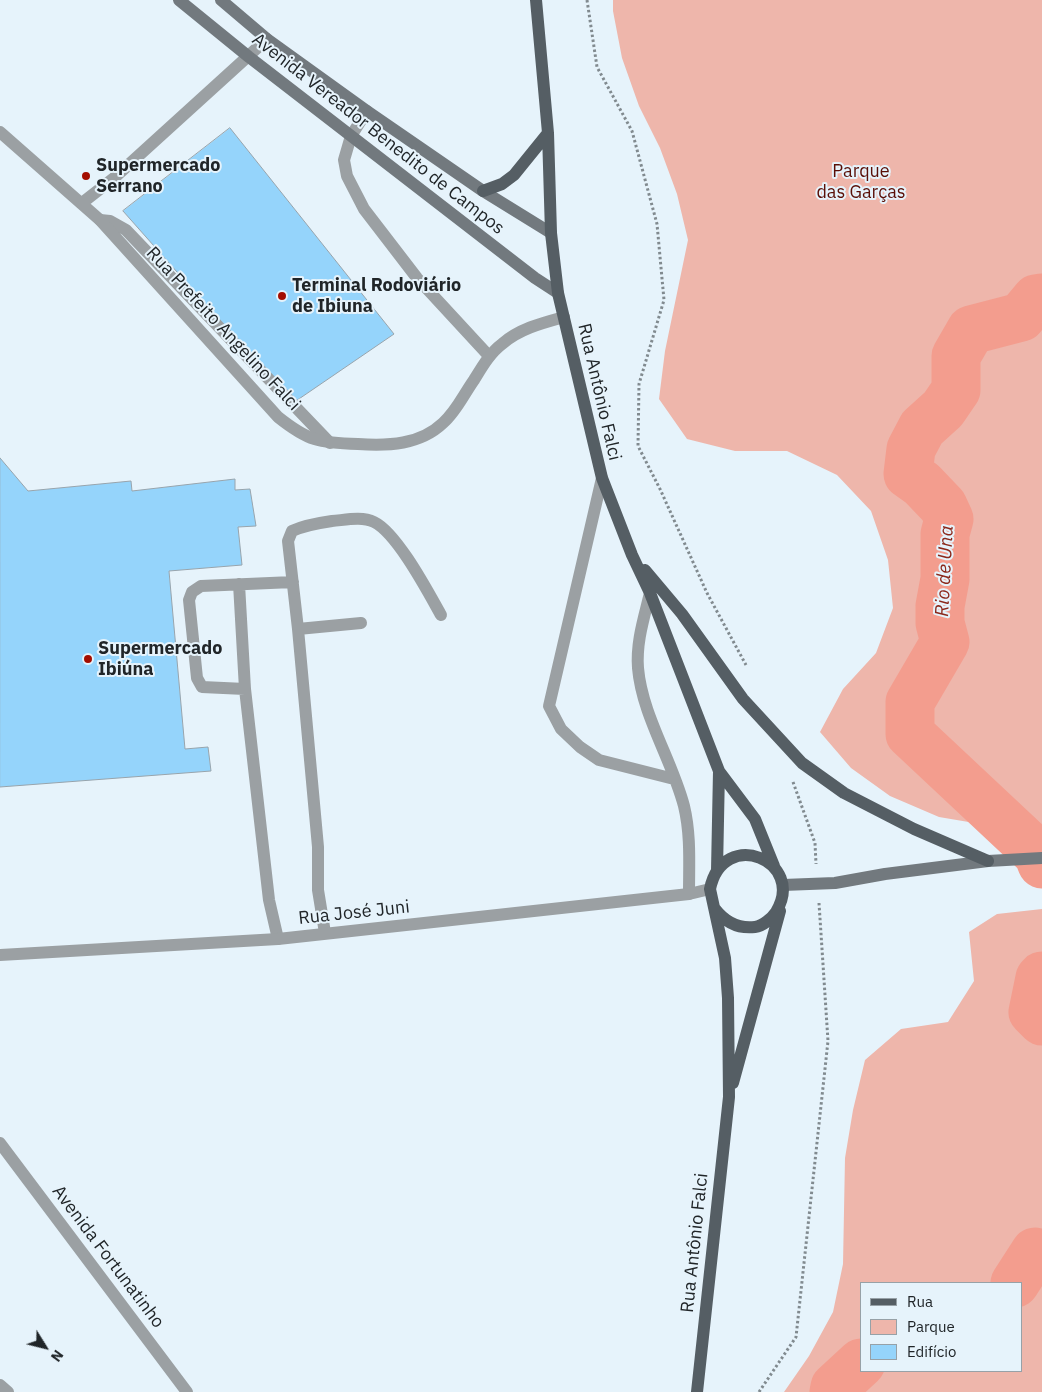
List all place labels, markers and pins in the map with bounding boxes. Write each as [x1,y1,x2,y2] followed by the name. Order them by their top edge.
[96,155,220,198] place label: Supermercado Serrano
[80,170,92,182] marker: Supermercado Serrano
[292,275,461,318] place label: Terminal Rodoviário de Ibiuna
[276,290,288,302] marker: Terminal Rodoviário de Ibiuna
[98,638,222,681] place label: Supermercado Ibiúna
[82,653,94,665] marker: Supermercado Ibiúna

